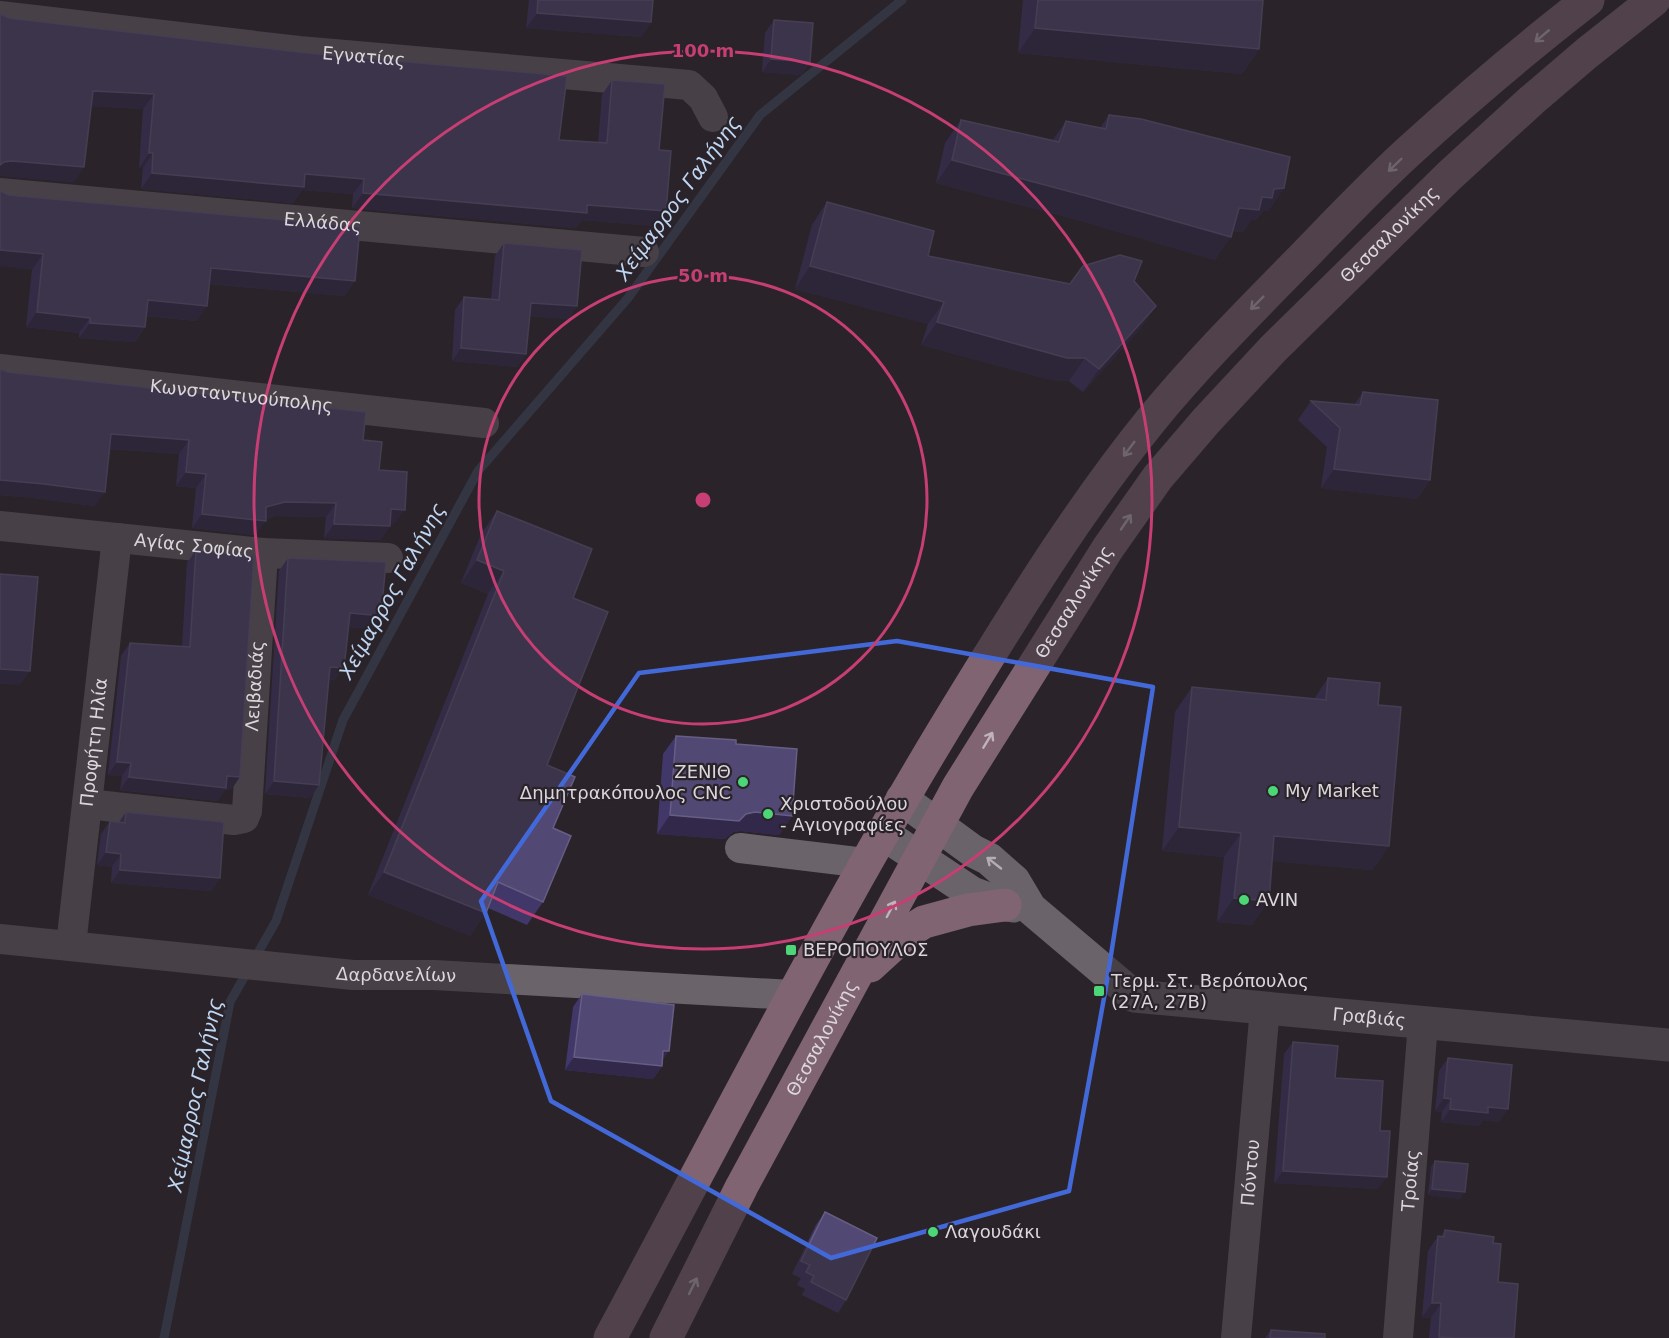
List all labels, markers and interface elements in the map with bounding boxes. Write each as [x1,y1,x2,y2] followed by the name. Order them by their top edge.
[1535,29,1550,43] one-way arrow
[672,40,734,61] text: 100 m
[321,42,406,70] street label: Εγνατίας
[610,111,746,286] water label: Χείμαρρος Γαλήνης
[1388,157,1403,172] one-way arrow
[1336,181,1442,287] street label: Θεσσαλονίκης
[283,208,363,236] street label: Ελλάδας
[678,265,728,286] text: 50 m
[1250,295,1265,310] one-way arrow
[149,375,334,416] street label: Κωνσταντινούπολης
[1123,441,1135,457] one-way arrow
[693,490,713,510] centre of rings
[333,499,450,684] water label: Χείμαρρος Γαλήνης
[1120,514,1132,531] one-way arrow
[133,529,255,562] street label: Αγίας Σοφίας
[1030,542,1117,662] street label: Θεσσαλονίκης
[241,640,268,732] street label: Λειβαδιάς
[76,677,111,808] street label: Προφήτη Ηλία
[982,732,994,749] one-way arrow
[520,761,731,803] place label: ΖΕΝΙΘ Δημητρακόπουλος CNC
[736,775,750,789] marker: ΖΕΝΙΘ Δημητρακόπουλος CNC
[1285,780,1379,801] place label: My Market
[1266,784,1280,798] marker: My Market
[780,793,908,835] place label: Χριστοδούλου - Αγιογραφίες
[761,807,775,821] marker: Χριστοδούλου - Αγιογραφίες
[986,857,1002,870] one-way arrow
[1256,889,1298,910] place label: AVIN
[1237,893,1251,907] marker: AVIN
[885,901,897,918] one-way arrow
[803,939,928,960] place label: ΒΕΡΟΠΟΥΛΟΣ
[784,943,798,957] marker: ΒΕΡΟΠΟΥΛΟΣ
[335,962,457,986] street label: Δαρδανελίων
[1110,970,1309,1012] place label: Τερμ. Στ. Βερόπουλος (27Α, 27Β)
[782,976,862,1100] street label: Θεσσαλονίκης
[1092,984,1106,998] marker: Τερμ. Στ. Βερόπουλος (27Α, 27Β)
[163,996,227,1195] water label: Χείμαρρος Γαλήνης
[1332,1003,1407,1031] street label: Γραβιάς
[1237,1138,1263,1207] street label: Πόντου
[1397,1149,1423,1213] street label: Τροίας
[945,1221,1041,1242] place label: Λαγουδάκι
[926,1225,940,1239] marker: Λαγουδάκι
[687,1277,699,1295] one-way arrow

